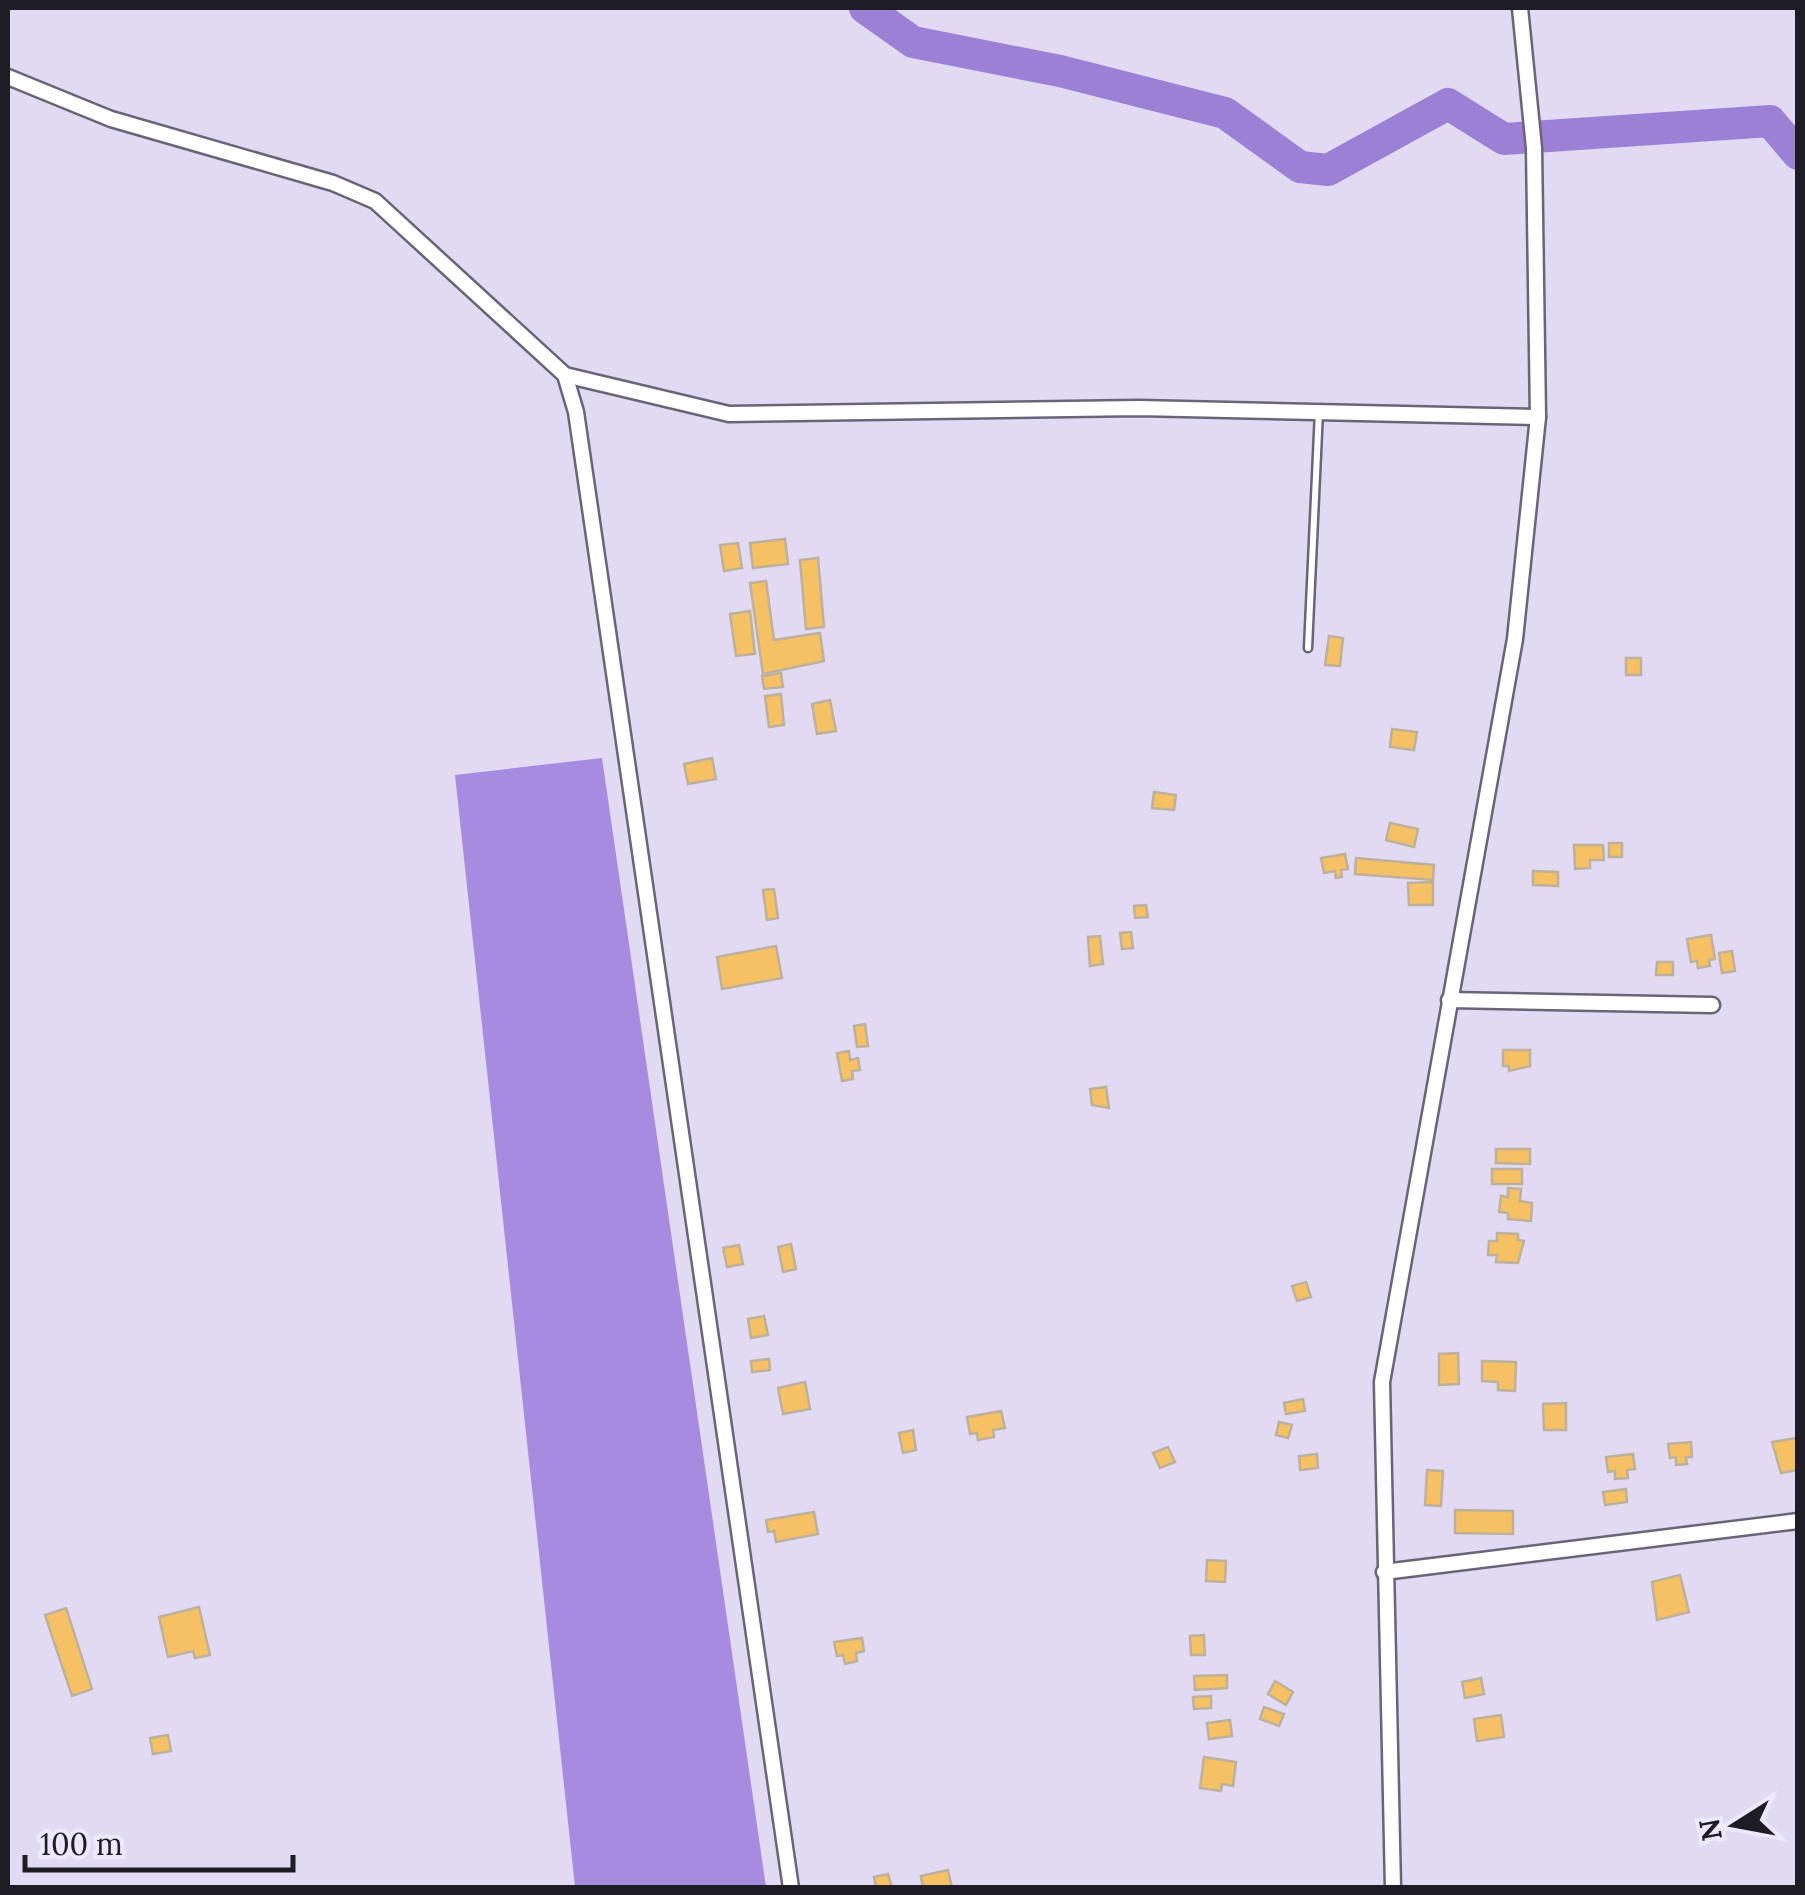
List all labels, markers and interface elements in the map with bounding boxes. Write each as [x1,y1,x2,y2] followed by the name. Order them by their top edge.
[1685,1775,1785,1875] north arrow
[25,1810,292,1872] scale bar
[1691,1816,1730,1844] text: N
[40,1825,123,1863] text: 100 m

